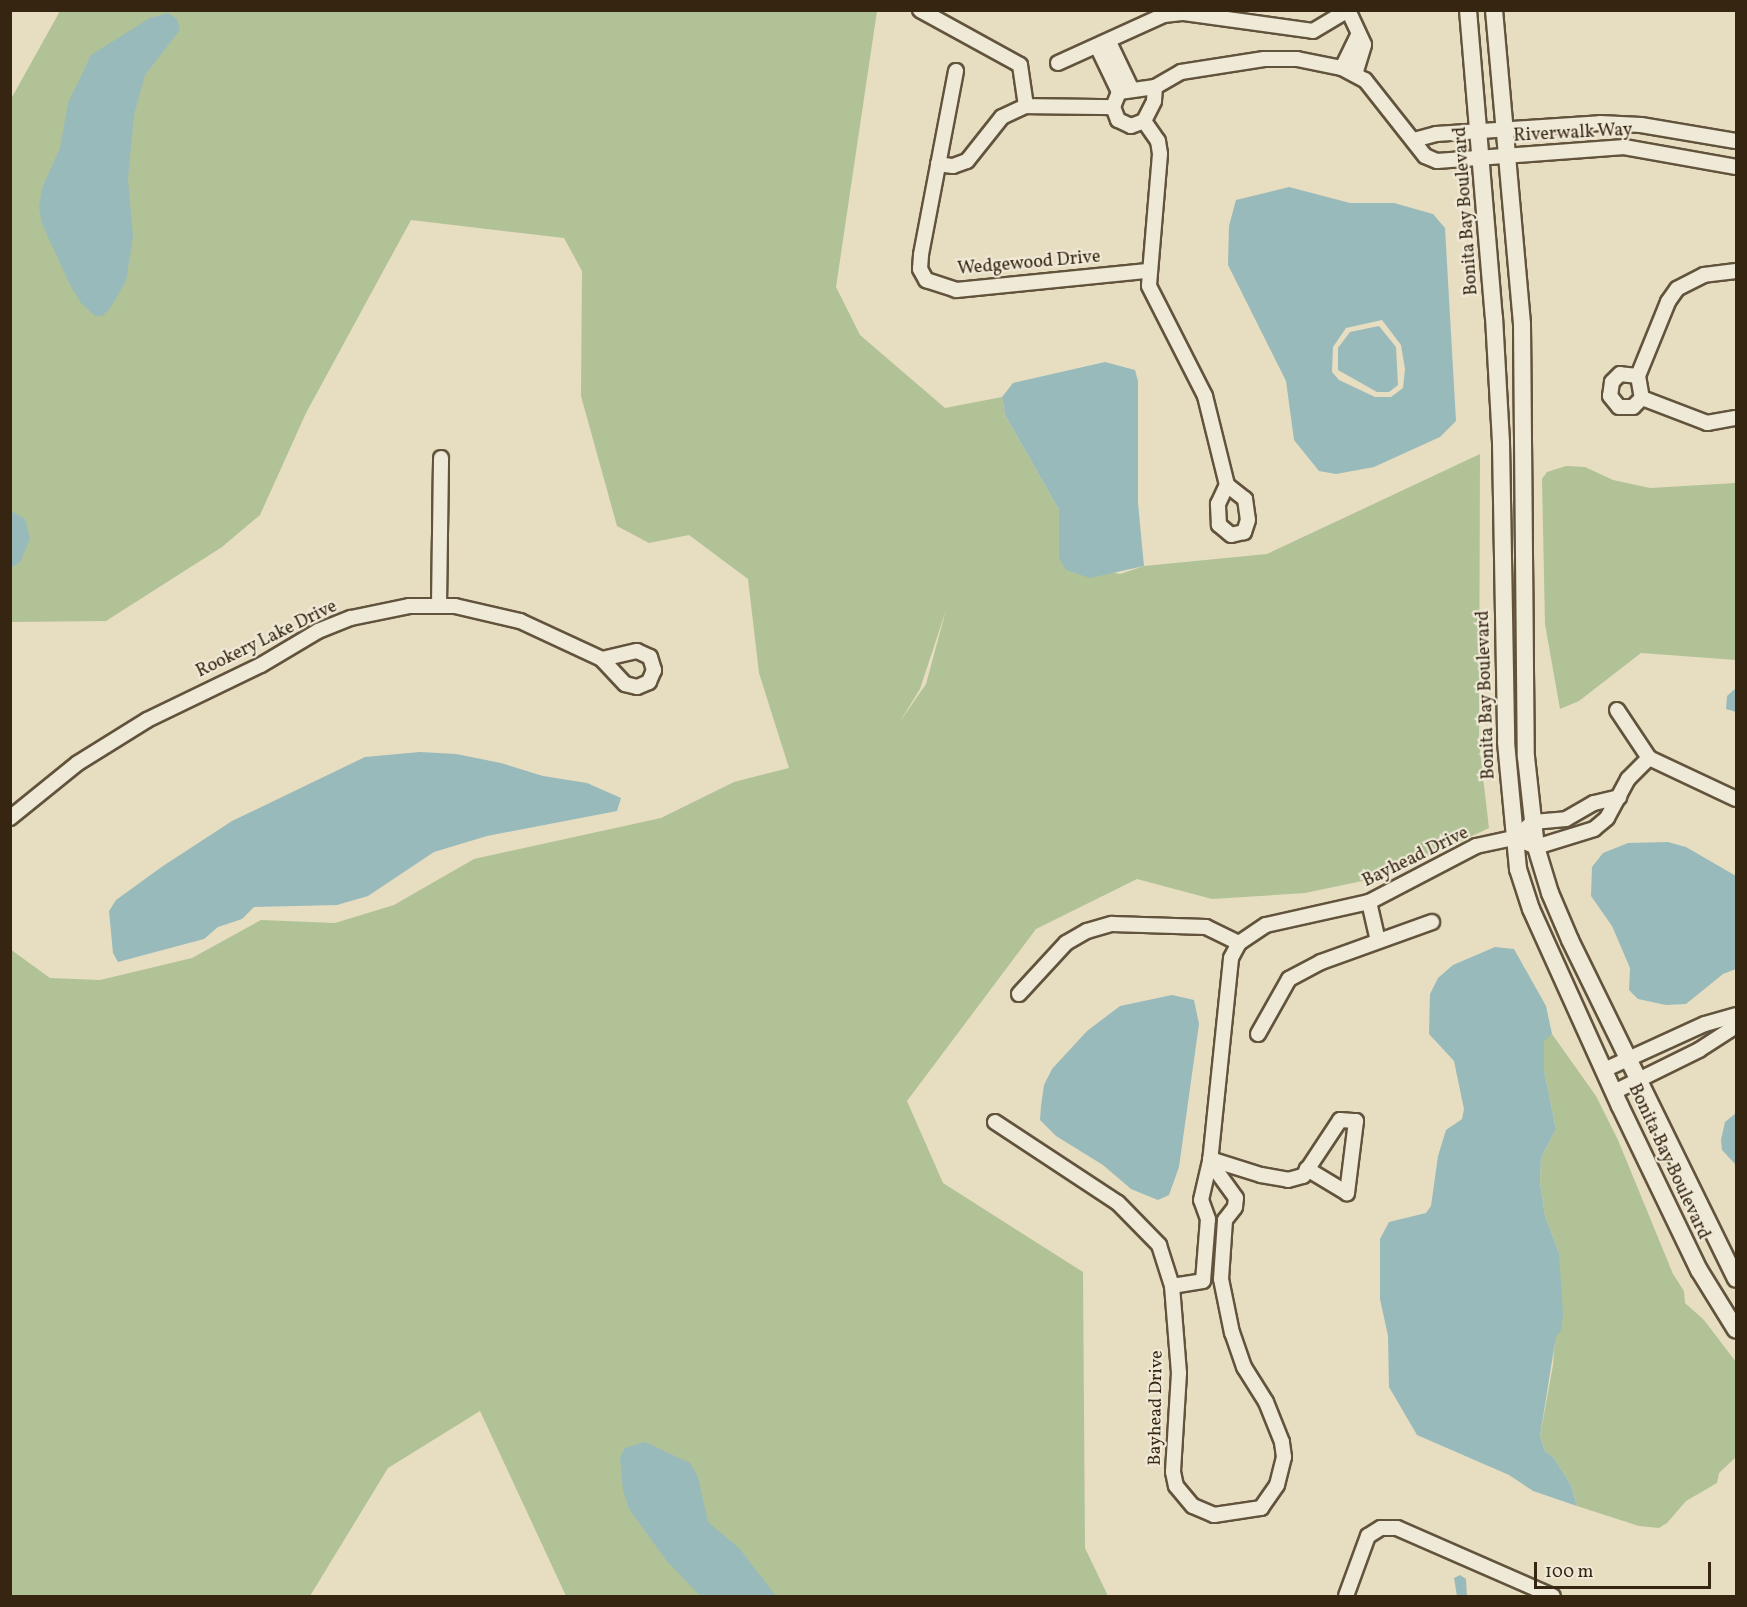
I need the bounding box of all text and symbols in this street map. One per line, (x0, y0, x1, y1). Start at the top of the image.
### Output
street label: Riverwalk Way (1513, 120, 1633, 148)
street label: Bonita Bay Boulevard (1450, 126, 1484, 296)
street label: Wedgewood Drive (957, 247, 1101, 281)
street label: Rookery Lake Drive (193, 596, 341, 684)
street label: Bonita Bay Boulevard (1473, 610, 1501, 780)
street label: Bayhead Drive (1359, 823, 1473, 893)
street label: Bonita Bay Boulevard (1622, 1081, 1714, 1243)
street label: Bayhead Drive (1145, 1350, 1169, 1466)
scale bar (1537, 1550, 1714, 1588)
text: 100 m (1545, 1560, 1594, 1585)

